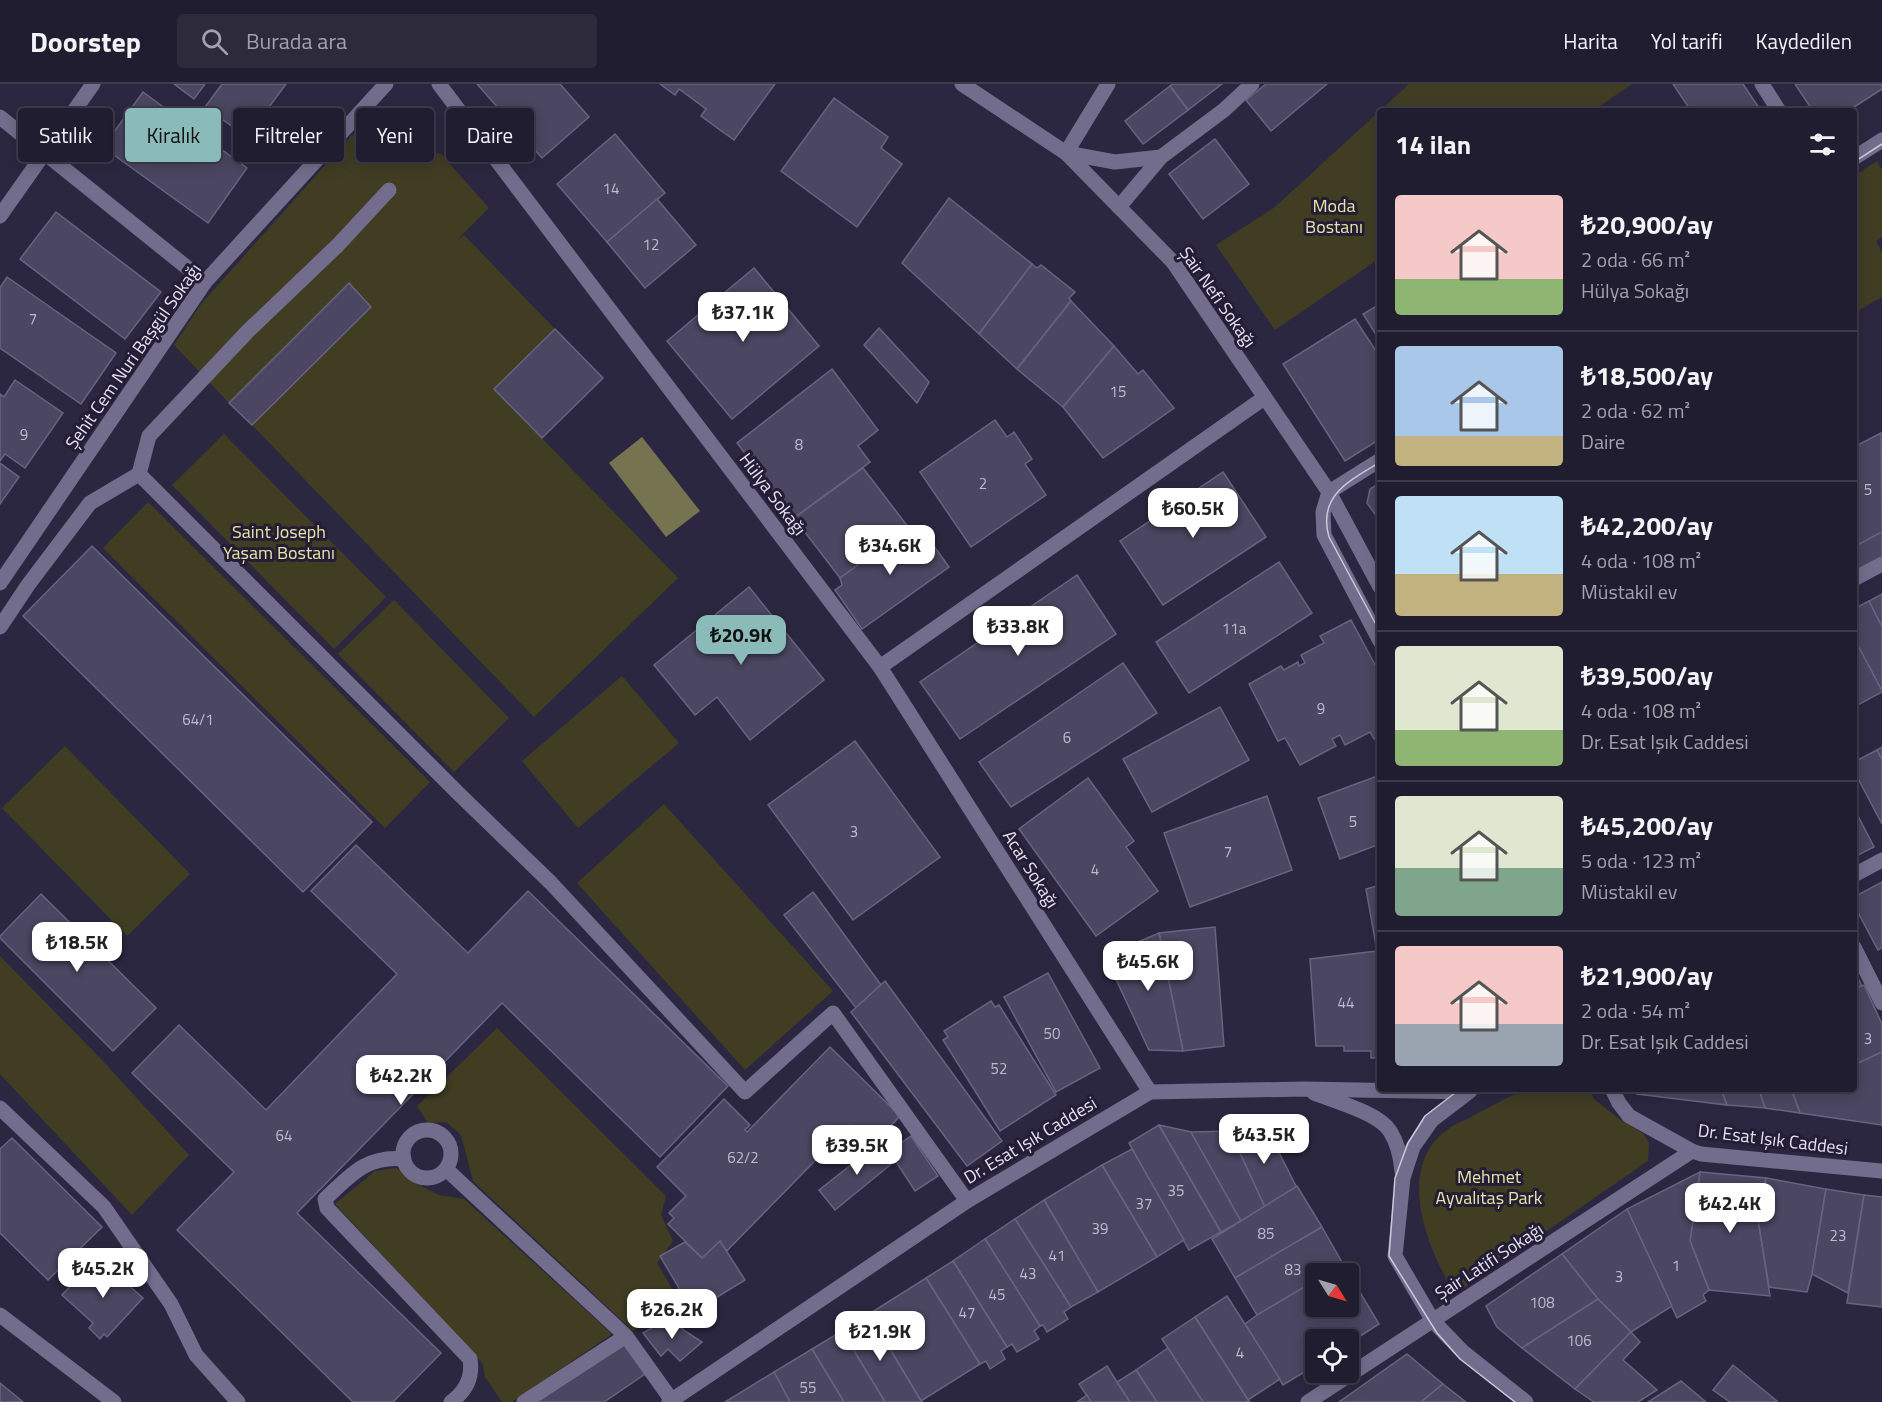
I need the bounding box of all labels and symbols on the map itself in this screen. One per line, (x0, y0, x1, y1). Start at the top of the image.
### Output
house number: 14 (603, 177, 619, 200)
park label: Moda Bostanı (1305, 192, 1363, 240)
house number: 12 (643, 233, 659, 256)
street label: Şair Nefi Sokağı (1173, 241, 1263, 353)
street label: Şehit Cem Nuri Başgül Sokağı (58, 257, 208, 455)
pin: ₺37.1K (694, 292, 792, 343)
house number: 7 (29, 307, 37, 330)
house number: 15 (1110, 380, 1126, 403)
house number: 9 (20, 423, 28, 446)
house number: 8 (795, 433, 803, 456)
street label: Hülya Sokağı (733, 447, 813, 541)
house number: 2 (979, 472, 987, 495)
house number: 5 (1864, 478, 1872, 501)
pin: ₺60.5K (1144, 488, 1242, 539)
park label: Saint Joseph Yaşam Bostanı (223, 518, 335, 566)
pin: ₺34.6K (841, 525, 939, 576)
pin: ₺33.8K (969, 606, 1067, 657)
pin: ₺20.9K (692, 615, 790, 666)
house number: 11a (1222, 617, 1247, 640)
house number: 9 (1317, 697, 1325, 720)
house number: 64/1 (182, 708, 214, 731)
house number: 6 (1063, 726, 1071, 749)
house number: 5 (1349, 810, 1357, 833)
house number: 3 (850, 820, 858, 843)
street label: Acar Sokağı (996, 825, 1066, 913)
house number: 7 (1224, 840, 1232, 863)
house number: 4 (1091, 858, 1099, 881)
pin: ₺18.5K (28, 922, 126, 973)
pin: ₺45.6K (1099, 941, 1197, 992)
house number: 44 (1338, 991, 1354, 1014)
house number: 50 (1044, 1022, 1060, 1045)
house number: 3 (1864, 1027, 1872, 1050)
pin: ₺42.2K (352, 1055, 450, 1106)
house number: 52 (991, 1057, 1007, 1080)
street label: Dr. Esat Işık Caddesi (958, 1090, 1102, 1190)
pin: ₺43.5K (1215, 1114, 1313, 1165)
street label: Dr. Esat Işık Caddesi (1696, 1116, 1850, 1162)
house number: 64 (276, 1124, 292, 1147)
pin: ₺39.5K (808, 1125, 906, 1176)
house number: 62/2 (727, 1146, 759, 1169)
park label: Mehmet Ayvalıtaş Park (1436, 1163, 1543, 1211)
house number: 35 (1168, 1179, 1184, 1202)
pin: ₺42.4K (1681, 1183, 1779, 1234)
house number: 37 (1136, 1192, 1152, 1215)
street label: Şair Latifi Sokağı (1429, 1216, 1549, 1306)
house number: 39 (1092, 1217, 1108, 1240)
house number: 85 (1258, 1222, 1274, 1245)
house number: 23 (1830, 1224, 1846, 1247)
house number: 41 (1049, 1244, 1065, 1267)
pin: ₺45.2K (54, 1248, 152, 1299)
house number: 1 (1672, 1254, 1680, 1277)
house number: 83 (1285, 1258, 1301, 1281)
house number: 43 (1020, 1262, 1036, 1285)
north arrow (1305, 1263, 1359, 1317)
house number: 3 (1615, 1265, 1623, 1288)
house number: 45 (989, 1283, 1005, 1306)
pin: ₺26.2K (623, 1289, 721, 1340)
house number: 108 (1529, 1291, 1555, 1314)
house number: 47 (959, 1301, 975, 1324)
pin: ₺21.9K (831, 1311, 929, 1362)
house number: 106 (1566, 1329, 1592, 1352)
house number: 4 (1236, 1341, 1244, 1364)
house number: 55 (800, 1376, 816, 1399)

